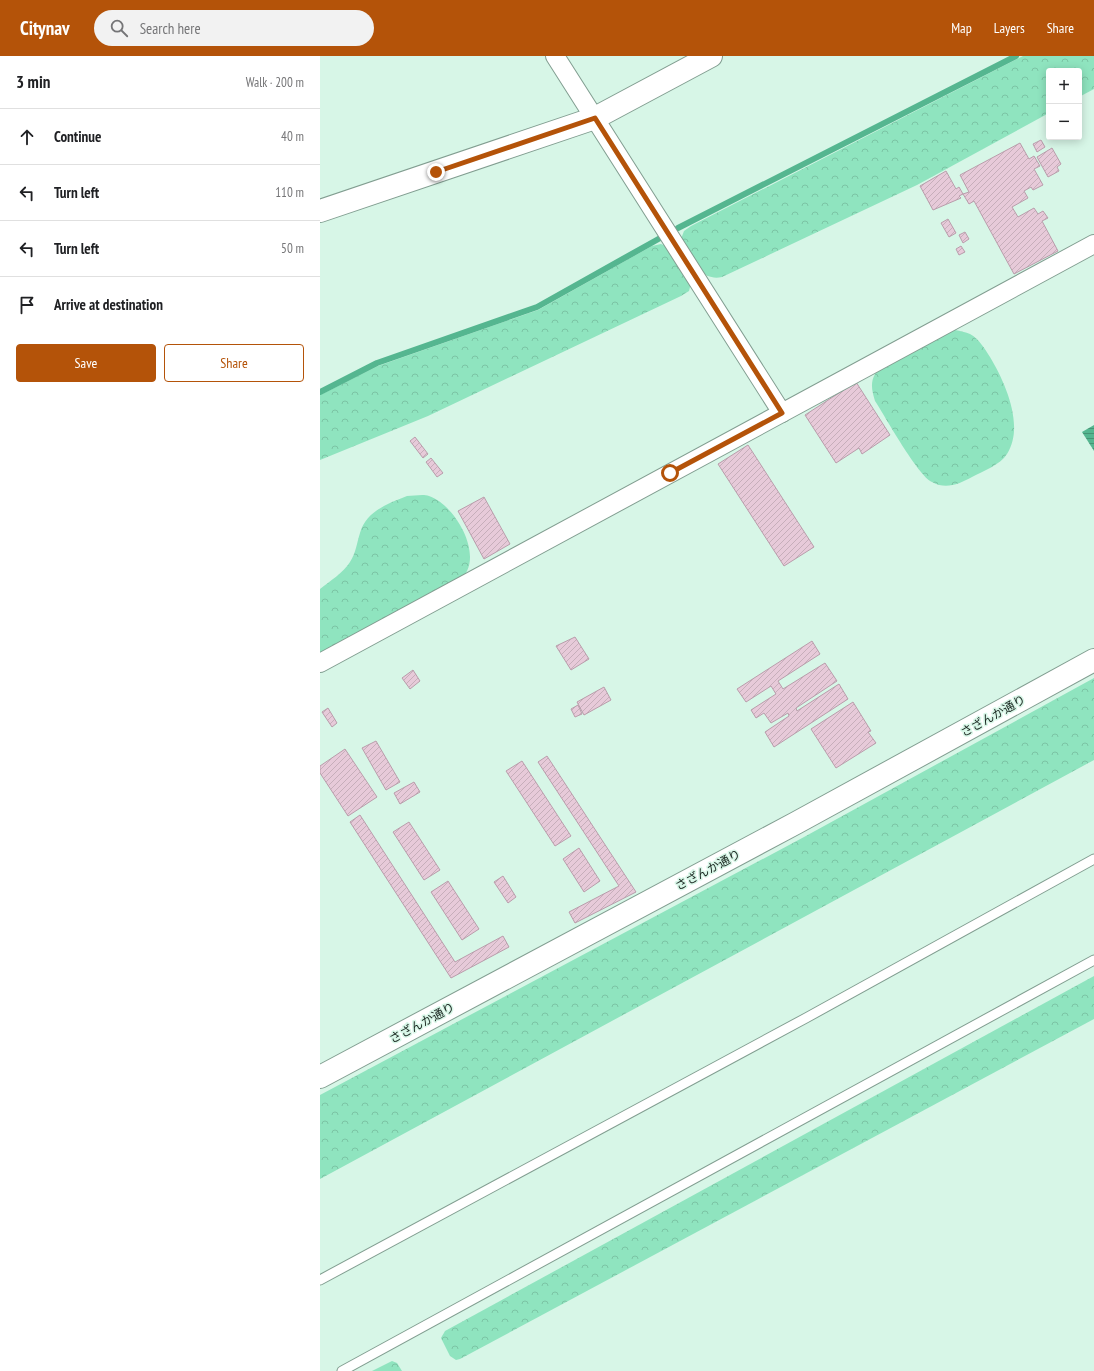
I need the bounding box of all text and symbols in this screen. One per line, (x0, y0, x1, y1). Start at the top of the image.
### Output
search box (94, 10, 374, 46)
text: Citynav (20, 16, 70, 40)
icon: search (108, 17, 130, 39)
text: Search here (140, 19, 201, 38)
text: Map (951, 19, 972, 37)
text: Layers (994, 19, 1025, 37)
text: Share (1047, 19, 1074, 37)
map controls (1046, 68, 1082, 140)
button: + (1046, 68, 1082, 104)
text: 3 min (16, 71, 50, 93)
text: Walk · 200 m (246, 74, 304, 91)
button: − (1046, 104, 1082, 140)
icon: ahead (16, 126, 38, 148)
text: Continue (54, 127, 101, 146)
text: 40 m (281, 128, 304, 145)
route end (427, 163, 445, 181)
icon: left (16, 182, 38, 204)
text: Turn left (54, 183, 99, 202)
text: 110 m (275, 184, 304, 201)
icon: left (16, 238, 38, 260)
text: Turn left (54, 239, 99, 258)
text: 50 m (281, 240, 304, 257)
icon: arrive (16, 294, 38, 316)
text: Arrive at destination (54, 295, 163, 314)
button: Save (16, 344, 156, 382)
button: Share (164, 344, 304, 382)
route start (661, 464, 679, 482)
street label: さざんか通り (958, 692, 1028, 740)
street label: さざんか通り (672, 846, 743, 893)
street label: さざんか通り (386, 999, 457, 1046)

